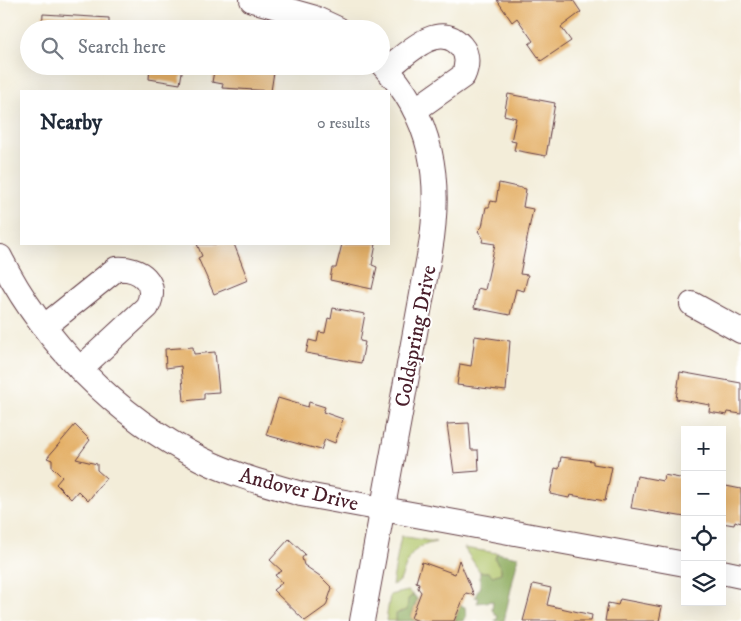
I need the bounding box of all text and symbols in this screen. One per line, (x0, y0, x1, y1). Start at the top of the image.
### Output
search box (20, 20, 390, 75)
icon: search (38, 34, 66, 62)
text: Search here (78, 36, 166, 59)
text: Nearby (40, 110, 102, 136)
text: 0 results (317, 113, 370, 133)
street label: Coldspring Drive (389, 263, 443, 409)
map controls (681, 426, 726, 606)
button: + (681, 426, 726, 471)
street label: Andover Drive (236, 463, 361, 517)
button: − (681, 471, 726, 516)
button: locate (681, 516, 726, 561)
button: layers (681, 561, 726, 606)

